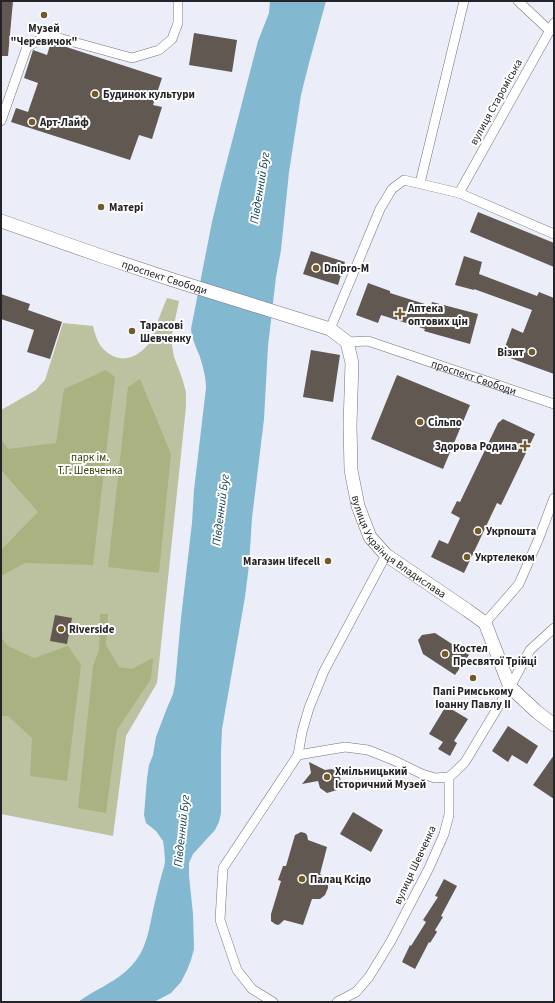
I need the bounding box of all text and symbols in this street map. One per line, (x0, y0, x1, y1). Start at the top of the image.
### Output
marker: Музей "Черевичок" (39, 10, 49, 20)
place label: Музей "Черевичок" (11, 21, 78, 49)
street label: вулиця Староміська (466, 56, 526, 148)
place label: Будинок культури (103, 87, 195, 102)
marker: Будинок культури (90, 89, 100, 99)
place label: Арт-Лайф (39, 115, 89, 130)
marker: Арт-Лайф (27, 117, 37, 127)
water label: Південний Буг (246, 151, 274, 225)
place label: Матері (109, 200, 143, 215)
marker: Матері (96, 202, 106, 212)
street label: проспект Свободи (120, 256, 209, 298)
place label: Dnipro-M (324, 261, 369, 276)
marker: Dnipro-M (311, 263, 321, 273)
place label: Аптека оптових цін (407, 301, 468, 329)
marker: Аптека оптових цін (395, 309, 405, 319)
place label: Тарасові Шевченку (140, 318, 191, 346)
marker: Тарасові Шевченку (127, 326, 137, 336)
place label: Візит (497, 345, 525, 360)
marker: Візит (527, 347, 537, 357)
street label: проспект Свободи (429, 356, 519, 398)
place label: Сільпо (428, 415, 462, 430)
marker: Сільпо (415, 417, 425, 427)
place label: Здорова Родина (435, 439, 517, 454)
marker: Здорова Родина (520, 441, 530, 451)
park label: парк ім. Т.Г. Шевченка (57, 450, 123, 478)
water label: Південний Буг (208, 473, 234, 547)
street label: вулиця Українця Владислава (349, 494, 449, 601)
place label: Укрпошта (486, 524, 537, 539)
marker: Укрпошта (473, 526, 483, 536)
place label: Укртелеком (475, 550, 535, 565)
marker: Укртелеком (462, 552, 472, 562)
place label: Магазин lifecell (243, 554, 321, 569)
marker: Магазин lifecell (323, 556, 333, 566)
place label: Riverside (69, 622, 115, 637)
marker: Riverside (56, 624, 66, 634)
place label: Костел Пресвятої Трійці (453, 641, 537, 669)
marker: Костел Пресвятої Трійці (440, 649, 450, 659)
marker: Папі Римському Іоанну Павлу ІІ (468, 673, 478, 683)
place label: Папі Римському Іоанну Павлу ІІ (433, 684, 514, 712)
place label: Хмільницький Історичний Музей (335, 764, 426, 792)
marker: Хмільницький Історичний Музей (322, 772, 332, 782)
water label: Південний Буг (170, 794, 194, 868)
street label: вулиця Шевченка (390, 823, 440, 907)
place label: Палац Ксідо (310, 872, 371, 887)
marker: Палац Ксідо (297, 874, 307, 884)

